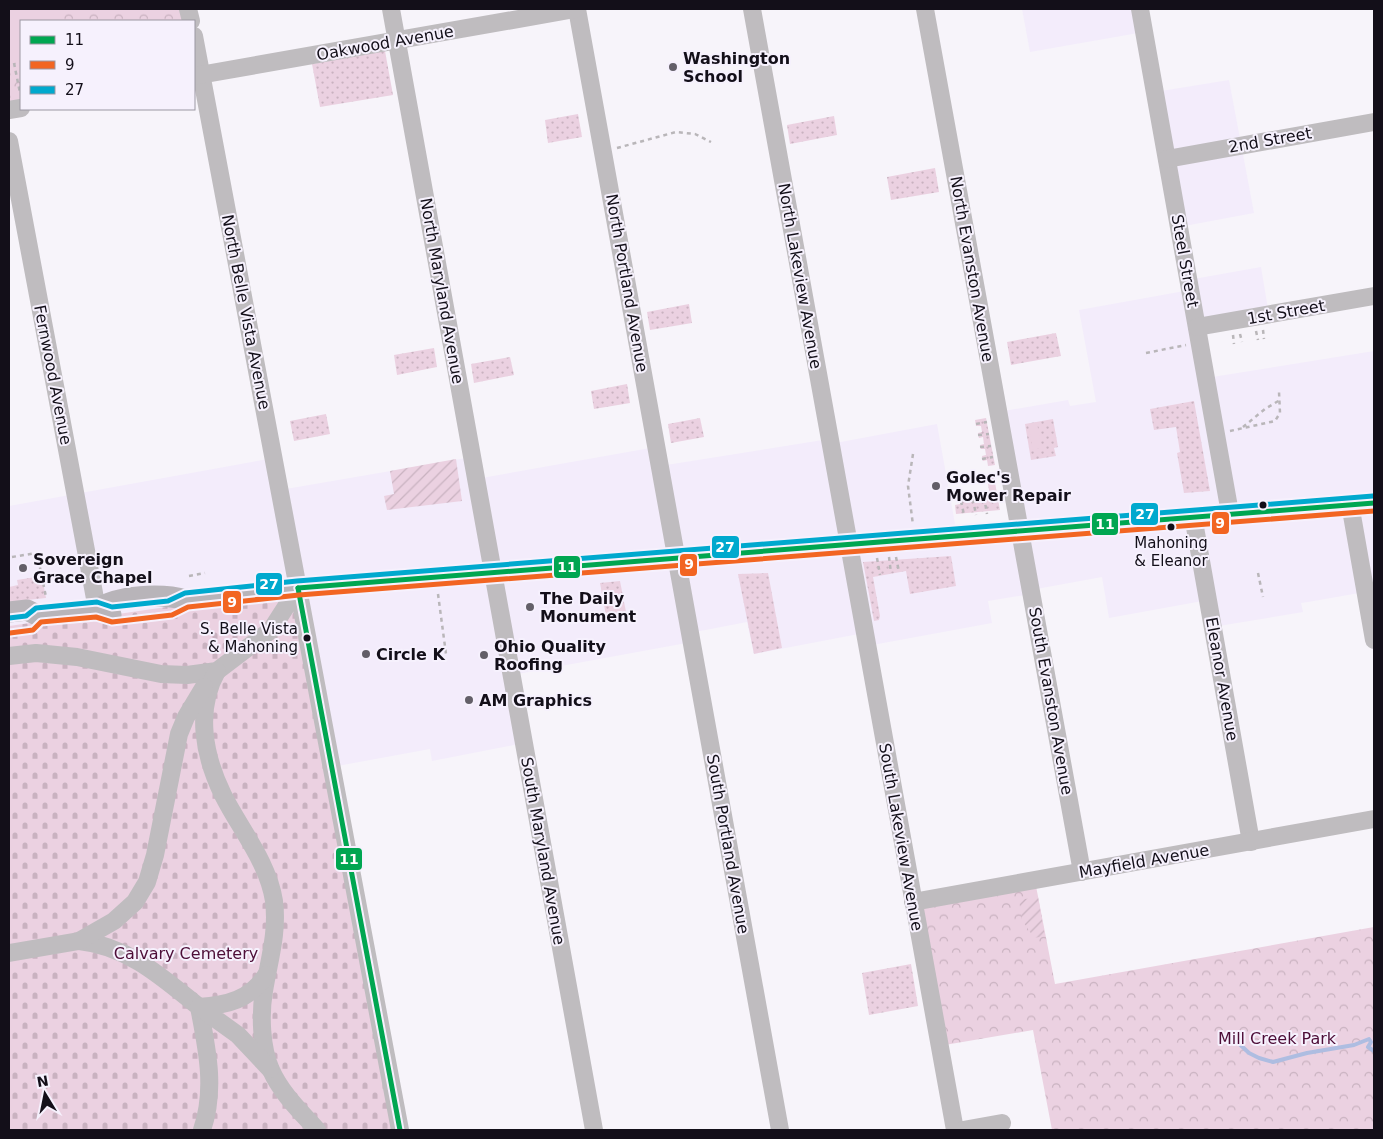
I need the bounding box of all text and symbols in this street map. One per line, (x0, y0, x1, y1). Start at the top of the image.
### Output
legend (20, 20, 195, 110)
street label: Oakwood Avenue (315, 22, 455, 64)
text: 11 (65, 31, 84, 49)
place label: Washington School (683, 49, 790, 86)
text: 9 (65, 56, 75, 74)
marker: Washington School (667, 61, 679, 73)
text: 27 (65, 81, 84, 99)
street label: 2nd Street (1227, 123, 1313, 157)
street label: North Evanston Avenue (946, 175, 998, 363)
street label: North Lakeview Avenue (774, 182, 826, 370)
street label: North Portland Avenue (602, 192, 652, 374)
street label: North Maryland Avenue (416, 196, 468, 386)
street label: North Belle Vista Avenue (218, 213, 274, 411)
street label: Steel Street (1167, 213, 1203, 309)
street label: 1st Street (1246, 296, 1326, 328)
street label: Fernwood Avenue (30, 304, 76, 446)
place label: Golec's Mower Repair (946, 468, 1071, 505)
marker: Golec's Mower Repair (930, 480, 942, 492)
unlabelled marker (1258, 500, 1268, 510)
line badge: 27 (1130, 502, 1159, 526)
text: 27 (1135, 506, 1155, 522)
line badge: 9 (1211, 511, 1230, 535)
line badge: 11 (1091, 512, 1119, 536)
text: 9 (1215, 515, 1225, 531)
text: 11 (1095, 516, 1115, 532)
marker: Mahoning & Eleanor (1166, 522, 1176, 532)
place label: Mahoning & Eleanor (1134, 534, 1209, 570)
line badge: 27 (711, 535, 740, 559)
text: 27 (715, 539, 735, 555)
place label: Sovereign Grace Chapel (33, 550, 152, 587)
line badge: 9 (679, 553, 698, 577)
line badge: 11 (553, 555, 581, 579)
text: 9 (684, 556, 694, 572)
text: 11 (557, 559, 577, 575)
marker: Sovereign Grace Chapel (17, 562, 29, 574)
line badge: 27 (255, 572, 283, 596)
text: 27 (259, 576, 279, 592)
place label: The Daily Monument (540, 589, 637, 626)
line badge: 9 (222, 590, 242, 614)
text: 9 (227, 594, 237, 610)
marker: The Daily Monument (524, 601, 536, 613)
street label: South Evanston Avenue (1025, 606, 1077, 796)
street label: Eleanor Avenue (1202, 616, 1242, 742)
place label: S. Belle Vista & Mahoning (200, 620, 298, 656)
marker: S. Belle Vista & Mahoning (302, 633, 312, 643)
place label: Ohio Quality Roofing (494, 637, 606, 674)
place label: Circle K (376, 645, 446, 664)
marker: Circle K (360, 648, 372, 660)
marker: Ohio Quality Roofing (478, 649, 490, 661)
place label: AM Graphics (479, 691, 592, 710)
marker: AM Graphics (463, 694, 475, 706)
street label: South Lakeview Avenue (875, 742, 927, 932)
street label: South Portland Avenue (703, 753, 753, 935)
street label: South Maryland Avenue (517, 756, 569, 946)
street label: Mayfield Avenue (1077, 840, 1211, 882)
line badge: 11 (335, 847, 363, 871)
text: 11 (339, 851, 359, 867)
park label: Calvary Cemetery (114, 944, 258, 963)
park label: Mill Creek Park (1218, 1029, 1337, 1048)
north arrow (20, 1069, 70, 1119)
text: N (36, 1072, 50, 1090)

